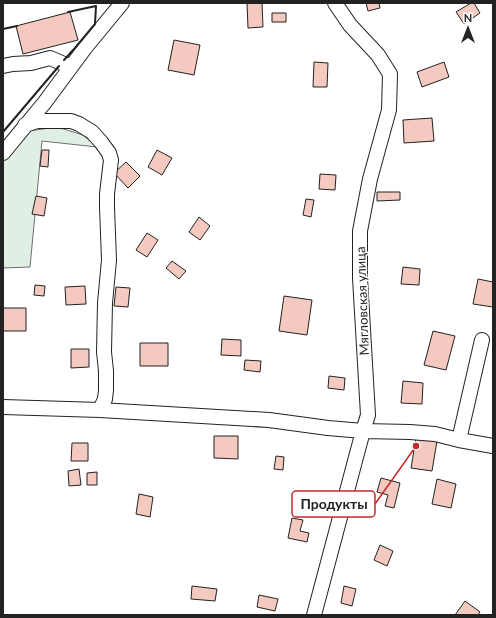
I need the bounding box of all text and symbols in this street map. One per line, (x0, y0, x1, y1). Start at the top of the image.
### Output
north arrow (448, 8, 488, 48)
text: N (464, 11, 472, 24)
street label: Мягловская улица (352, 246, 372, 356)
callout: Продукты (292, 491, 375, 517)
text: Продукты (300, 495, 368, 512)

